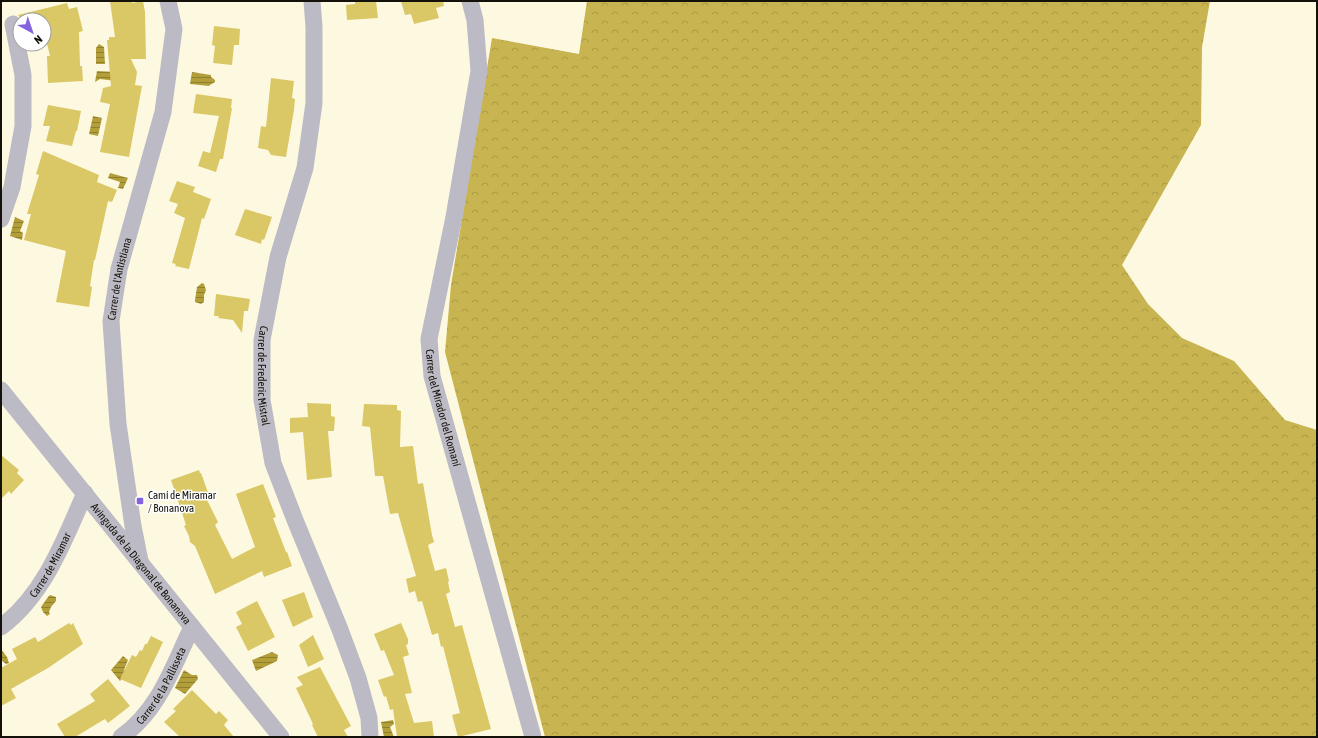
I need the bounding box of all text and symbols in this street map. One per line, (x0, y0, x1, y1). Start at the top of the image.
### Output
north arrow (12, 12, 52, 52)
text: N (32, 33, 45, 46)
street label: Carrer de l'Antistiana (105, 236, 134, 321)
street label: Carrer de Frederic Mistral (256, 325, 272, 427)
street label: Carrer del Mirador del Romaní (424, 349, 463, 468)
place label: Camí de Miramar / Bonanova (148, 489, 217, 514)
marker: Camí de Miramar / Bonanova (135, 496, 145, 506)
street label: Avinguda de la Diagonal de Bonanova (89, 501, 193, 626)
street label: Carrer de Miramar (27, 530, 73, 600)
street label: Carrer de la Pallisseta (134, 645, 188, 727)

